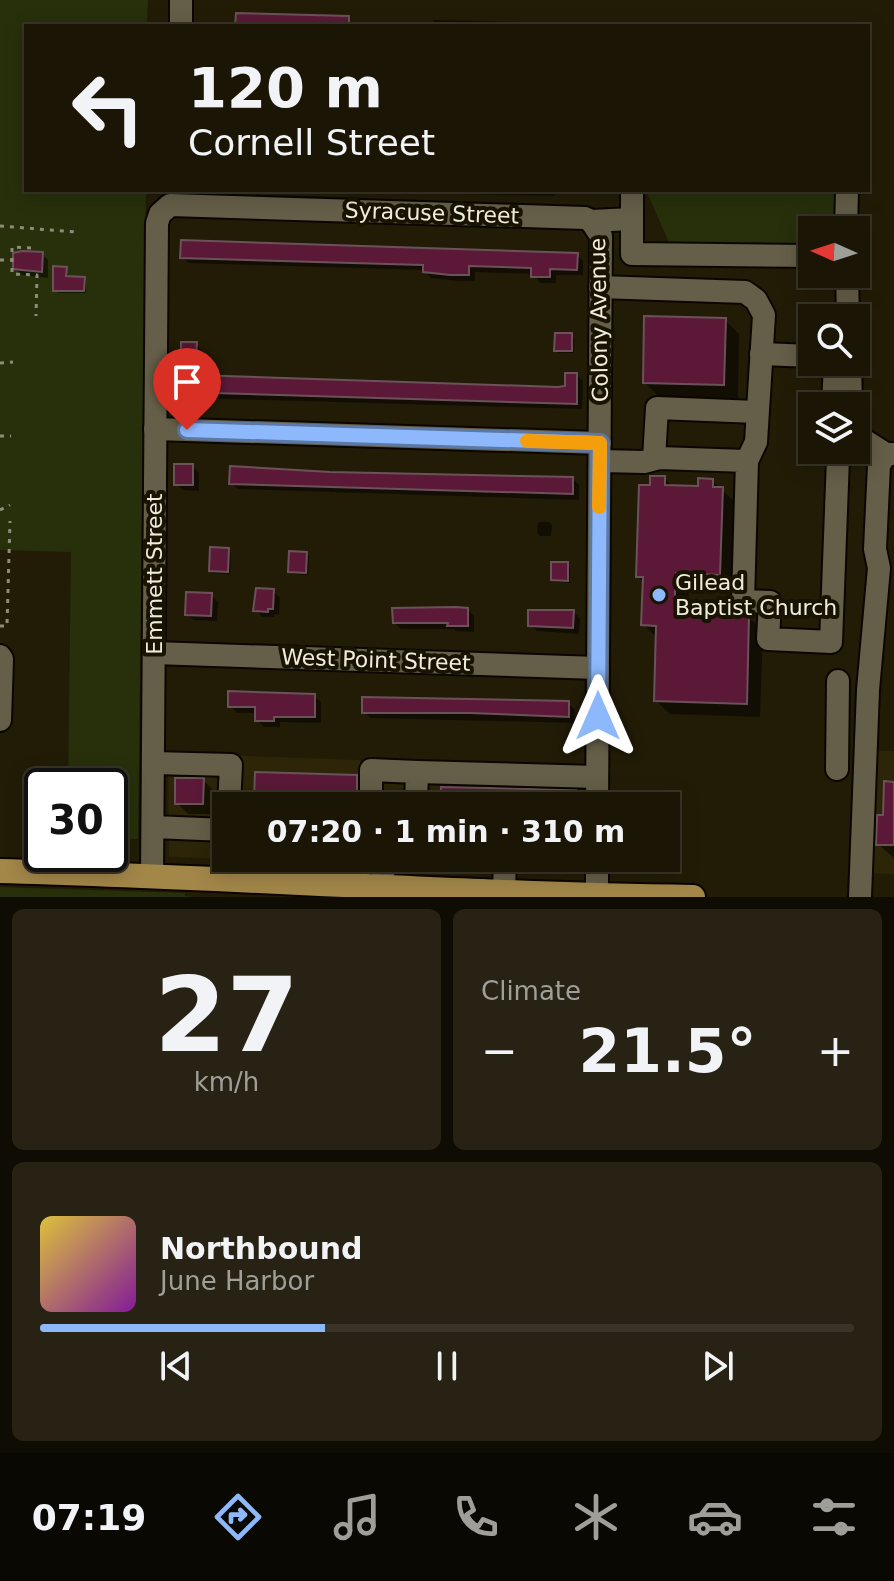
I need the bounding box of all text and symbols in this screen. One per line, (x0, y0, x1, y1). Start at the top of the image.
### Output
text: 120 m (188, 55, 383, 120)
icon: left (56, 56, 160, 160)
text: Cornell Street (188, 122, 435, 163)
street label: Syracuse Street (344, 197, 520, 229)
north arrow (798, 216, 870, 288)
map controls (798, 216, 870, 464)
street label: Colony Avenue (585, 238, 613, 402)
button: search (798, 304, 870, 376)
pin (153, 348, 221, 430)
icon: arrive (165, 360, 209, 404)
button: layers (798, 392, 870, 464)
street label: Emmett Street (142, 493, 167, 655)
place label: Gilead Baptist Church (675, 570, 837, 620)
marker: Gilead Baptist Church (650, 586, 668, 604)
street label: West Point Street (281, 644, 472, 676)
position arrow (556, 674, 640, 758)
speed limit sign: 30 (24, 768, 128, 872)
text: 07:20 · 1 min · 310 m (267, 814, 625, 849)
text: 27 (154, 954, 299, 1076)
text: Climate (481, 976, 581, 1006)
text: 21.5° (578, 1016, 757, 1086)
text: − (481, 1025, 518, 1076)
text: + (817, 1025, 854, 1076)
text: km/h (194, 1067, 259, 1097)
text: Northbound (160, 1231, 363, 1266)
text: June Harbor (160, 1266, 314, 1296)
icon: previous (154, 1344, 198, 1388)
icon: pause (425, 1344, 469, 1388)
icon: next (696, 1344, 740, 1388)
icon: directions (210, 1489, 266, 1545)
icon: music (329, 1489, 385, 1545)
icon: phone (448, 1489, 504, 1545)
icon: climate (568, 1489, 624, 1545)
icon: car (687, 1489, 743, 1545)
icon: filters (806, 1489, 862, 1545)
text: 07:19 (32, 1497, 146, 1538)

